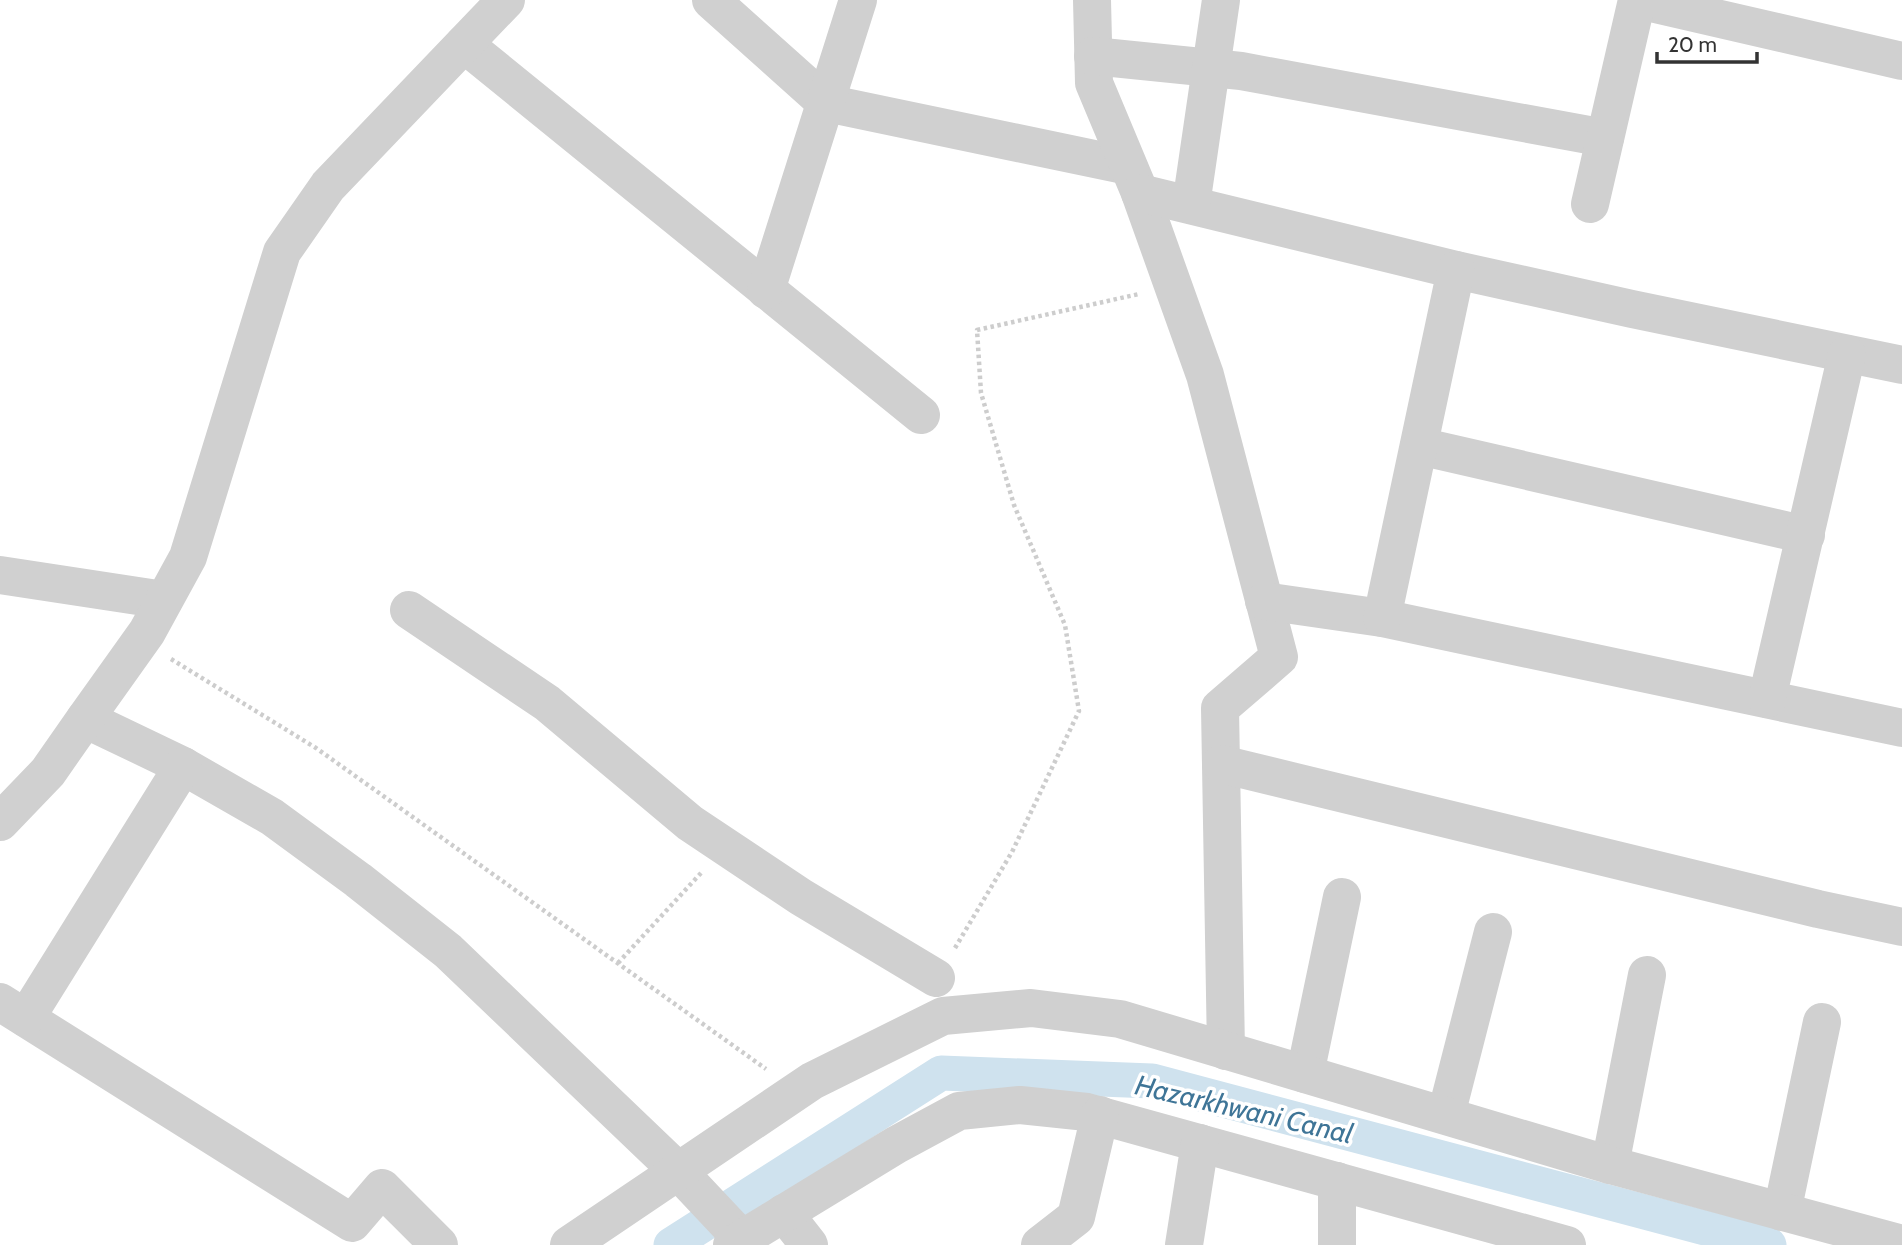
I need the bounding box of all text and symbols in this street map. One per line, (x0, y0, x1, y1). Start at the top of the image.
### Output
scale bar (1657, 21, 1757, 65)
text: 20 m (1668, 32, 1717, 57)
water label: Hazarkhwani Canal (1132, 1067, 1357, 1151)

